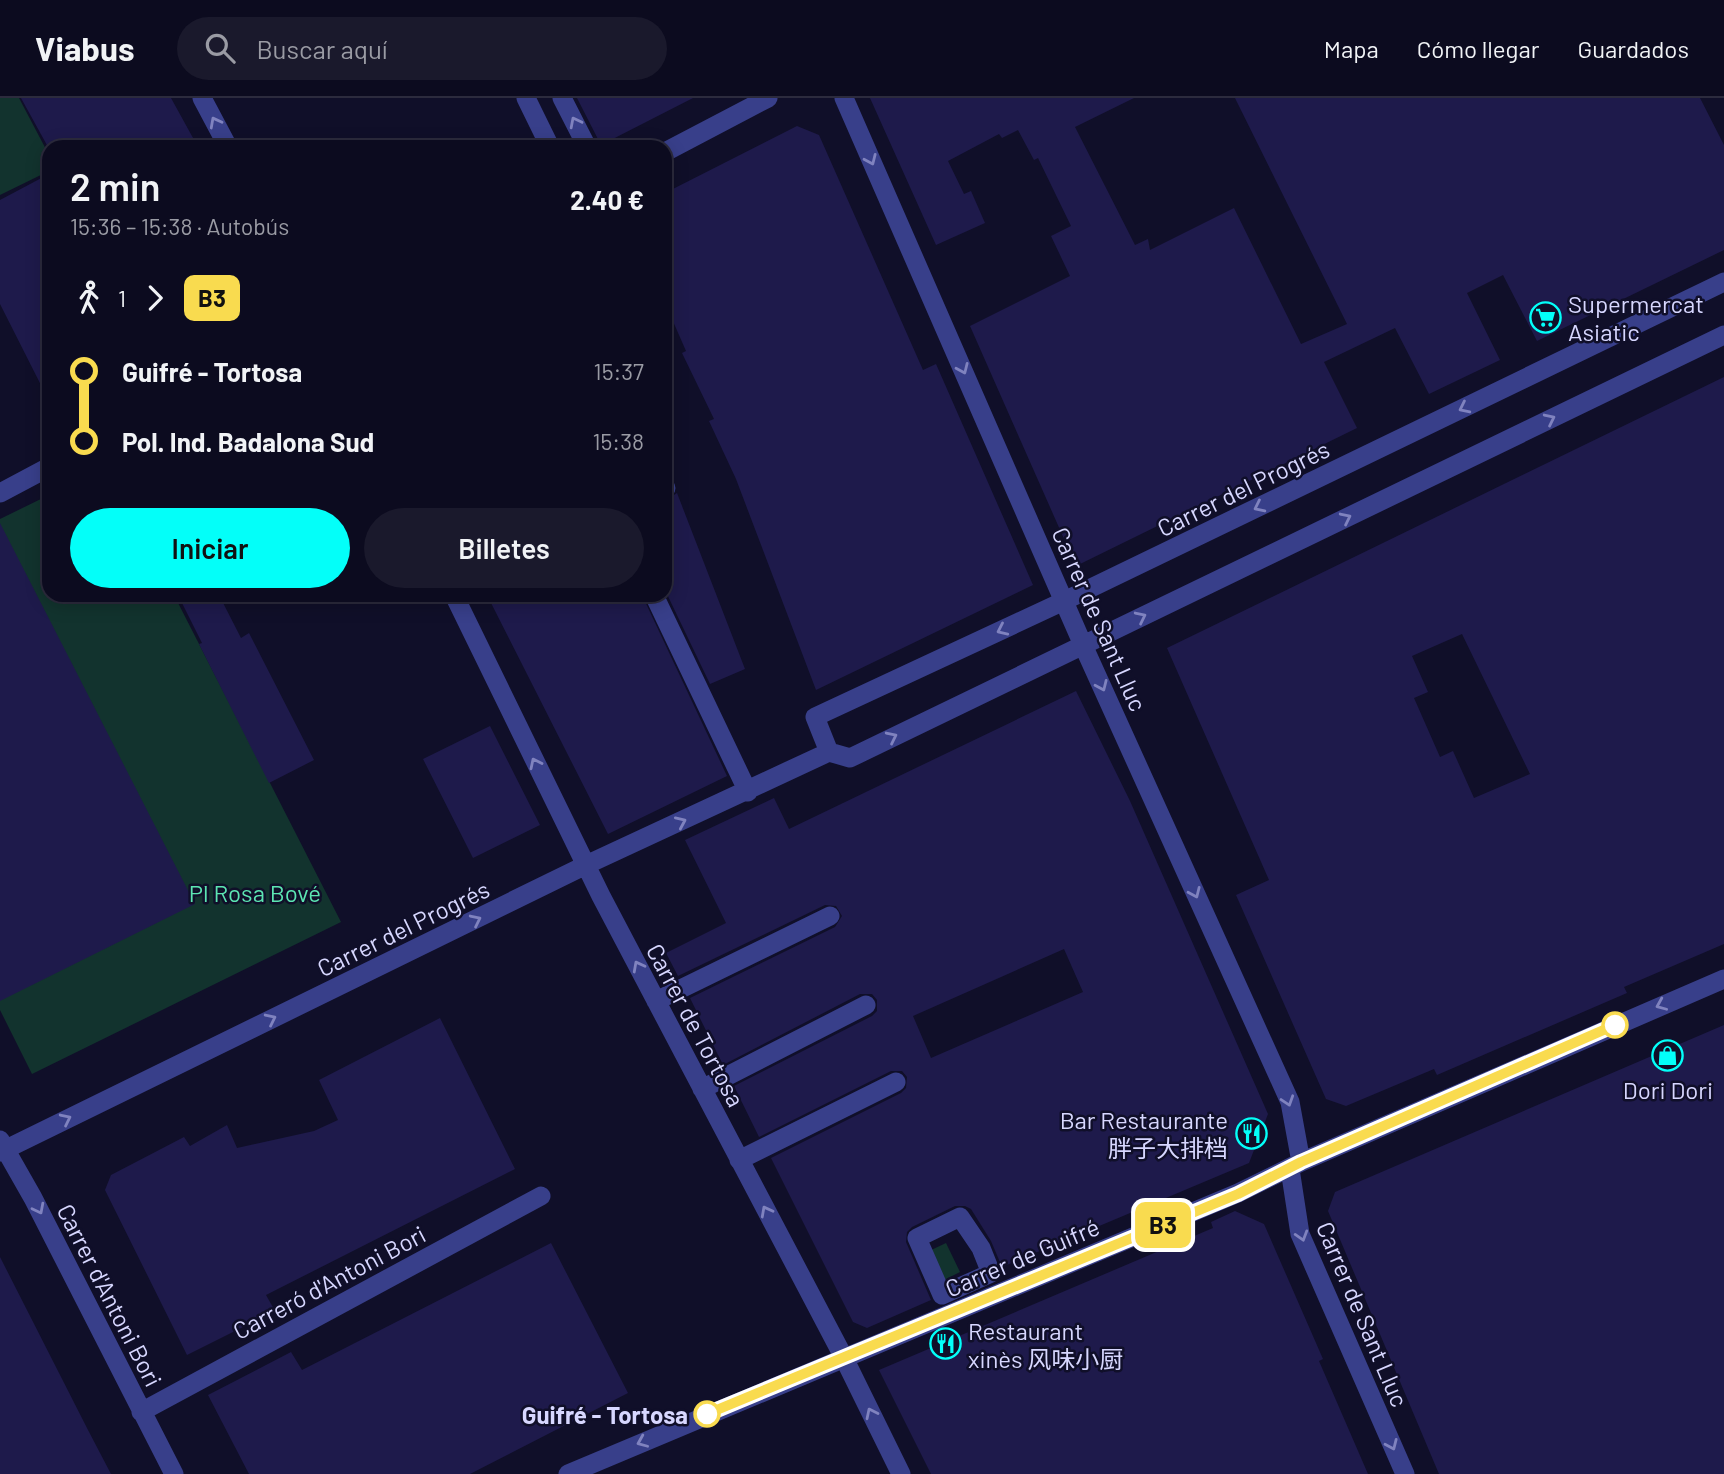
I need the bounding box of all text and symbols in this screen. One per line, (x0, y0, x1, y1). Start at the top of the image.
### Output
search box (177, 17, 667, 80)
text: Viabus (35, 28, 135, 68)
icon: search (201, 29, 239, 67)
text: Buscar aquí (257, 33, 388, 64)
text: Mapa (1324, 34, 1379, 63)
text: Cómo llegar (1417, 34, 1539, 63)
text: Guardados (1577, 34, 1689, 63)
one-way arrow (210, 117, 223, 130)
one-way arrow (569, 117, 583, 130)
one-way arrow (863, 153, 877, 166)
text: 2 min (70, 163, 160, 209)
text: 2.40 € (570, 184, 644, 215)
text: 15:36 – 15:38 · Autobús (70, 212, 289, 240)
icon: walk (70, 279, 108, 317)
icon: forward (136, 279, 174, 317)
text: B3 (198, 283, 226, 312)
text: 1 (118, 284, 126, 312)
place label: Supermercat Asiatic (1568, 289, 1704, 346)
supermarket icon: Supermercat Asiatic (1528, 300, 1562, 334)
text: Guifré - Tortosa (122, 356, 302, 387)
text: 15:37 (594, 357, 644, 385)
one-way arrow (955, 362, 969, 374)
one-way arrow (1459, 400, 1471, 414)
one-way arrow (1543, 413, 1555, 427)
text: Pol. Ind. Badalona Sud (122, 426, 374, 457)
text: 15:38 (593, 427, 644, 455)
street label: Carrer del Progrés (1152, 434, 1334, 542)
one-way arrow (1254, 499, 1266, 513)
button: Iniciar (70, 508, 350, 588)
button: Billetes (364, 508, 644, 588)
one-way arrow (1339, 512, 1351, 526)
street label: Carrer de Sant Lluc (1046, 523, 1154, 715)
one-way arrow (1134, 611, 1146, 625)
one-way arrow (997, 622, 1009, 636)
one-way arrow (1094, 679, 1108, 691)
one-way arrow (885, 732, 897, 746)
one-way arrow (530, 758, 544, 770)
one-way arrow (674, 816, 686, 830)
street label: Carrer del Progrés (312, 874, 494, 982)
park label: Pl Rosa Bové (189, 878, 321, 907)
one-way arrow (1187, 886, 1201, 899)
one-way arrow (469, 914, 481, 928)
street label: Carrer de Tortosa (641, 939, 751, 1111)
one-way arrow (632, 961, 646, 973)
one-way arrow (1656, 997, 1668, 1011)
unlabelled marker (1602, 1012, 1628, 1038)
one-way arrow (264, 1014, 276, 1028)
shop icon: Dori Dori (1651, 1038, 1685, 1072)
place label: Dori Dori (1623, 1075, 1713, 1104)
one-way arrow (1280, 1095, 1294, 1107)
place label: Bar Restaurante 胖子大排档 (1060, 1105, 1228, 1162)
one-way arrow (59, 1113, 71, 1127)
restaurant icon: Bar Restaurante 胖子大排档 (1234, 1116, 1268, 1150)
street label: Carrer d'Antoni Bori (51, 1199, 169, 1391)
one-way arrow (30, 1202, 44, 1214)
line badge: B3 (1132, 1202, 1194, 1248)
one-way arrow (761, 1206, 774, 1218)
text: B3 (1149, 1210, 1177, 1239)
street label: Carrer de Guifré (941, 1211, 1103, 1303)
street label: Carrer de Sant Lluc (1311, 1217, 1415, 1411)
street label: Carreró d'Antoni Bori (228, 1219, 430, 1345)
one-way arrow (1294, 1229, 1309, 1241)
place label: Restaurant xinès 风味小厨 (968, 1316, 1123, 1373)
restaurant icon: Restaurant xinès 风味小厨 (928, 1327, 962, 1361)
place label: Guifré - Tortosa (522, 1400, 688, 1429)
marker: Guifré - Tortosa (694, 1401, 720, 1427)
one-way arrow (865, 1408, 879, 1420)
one-way arrow (636, 1434, 649, 1448)
one-way arrow (1384, 1437, 1398, 1450)

